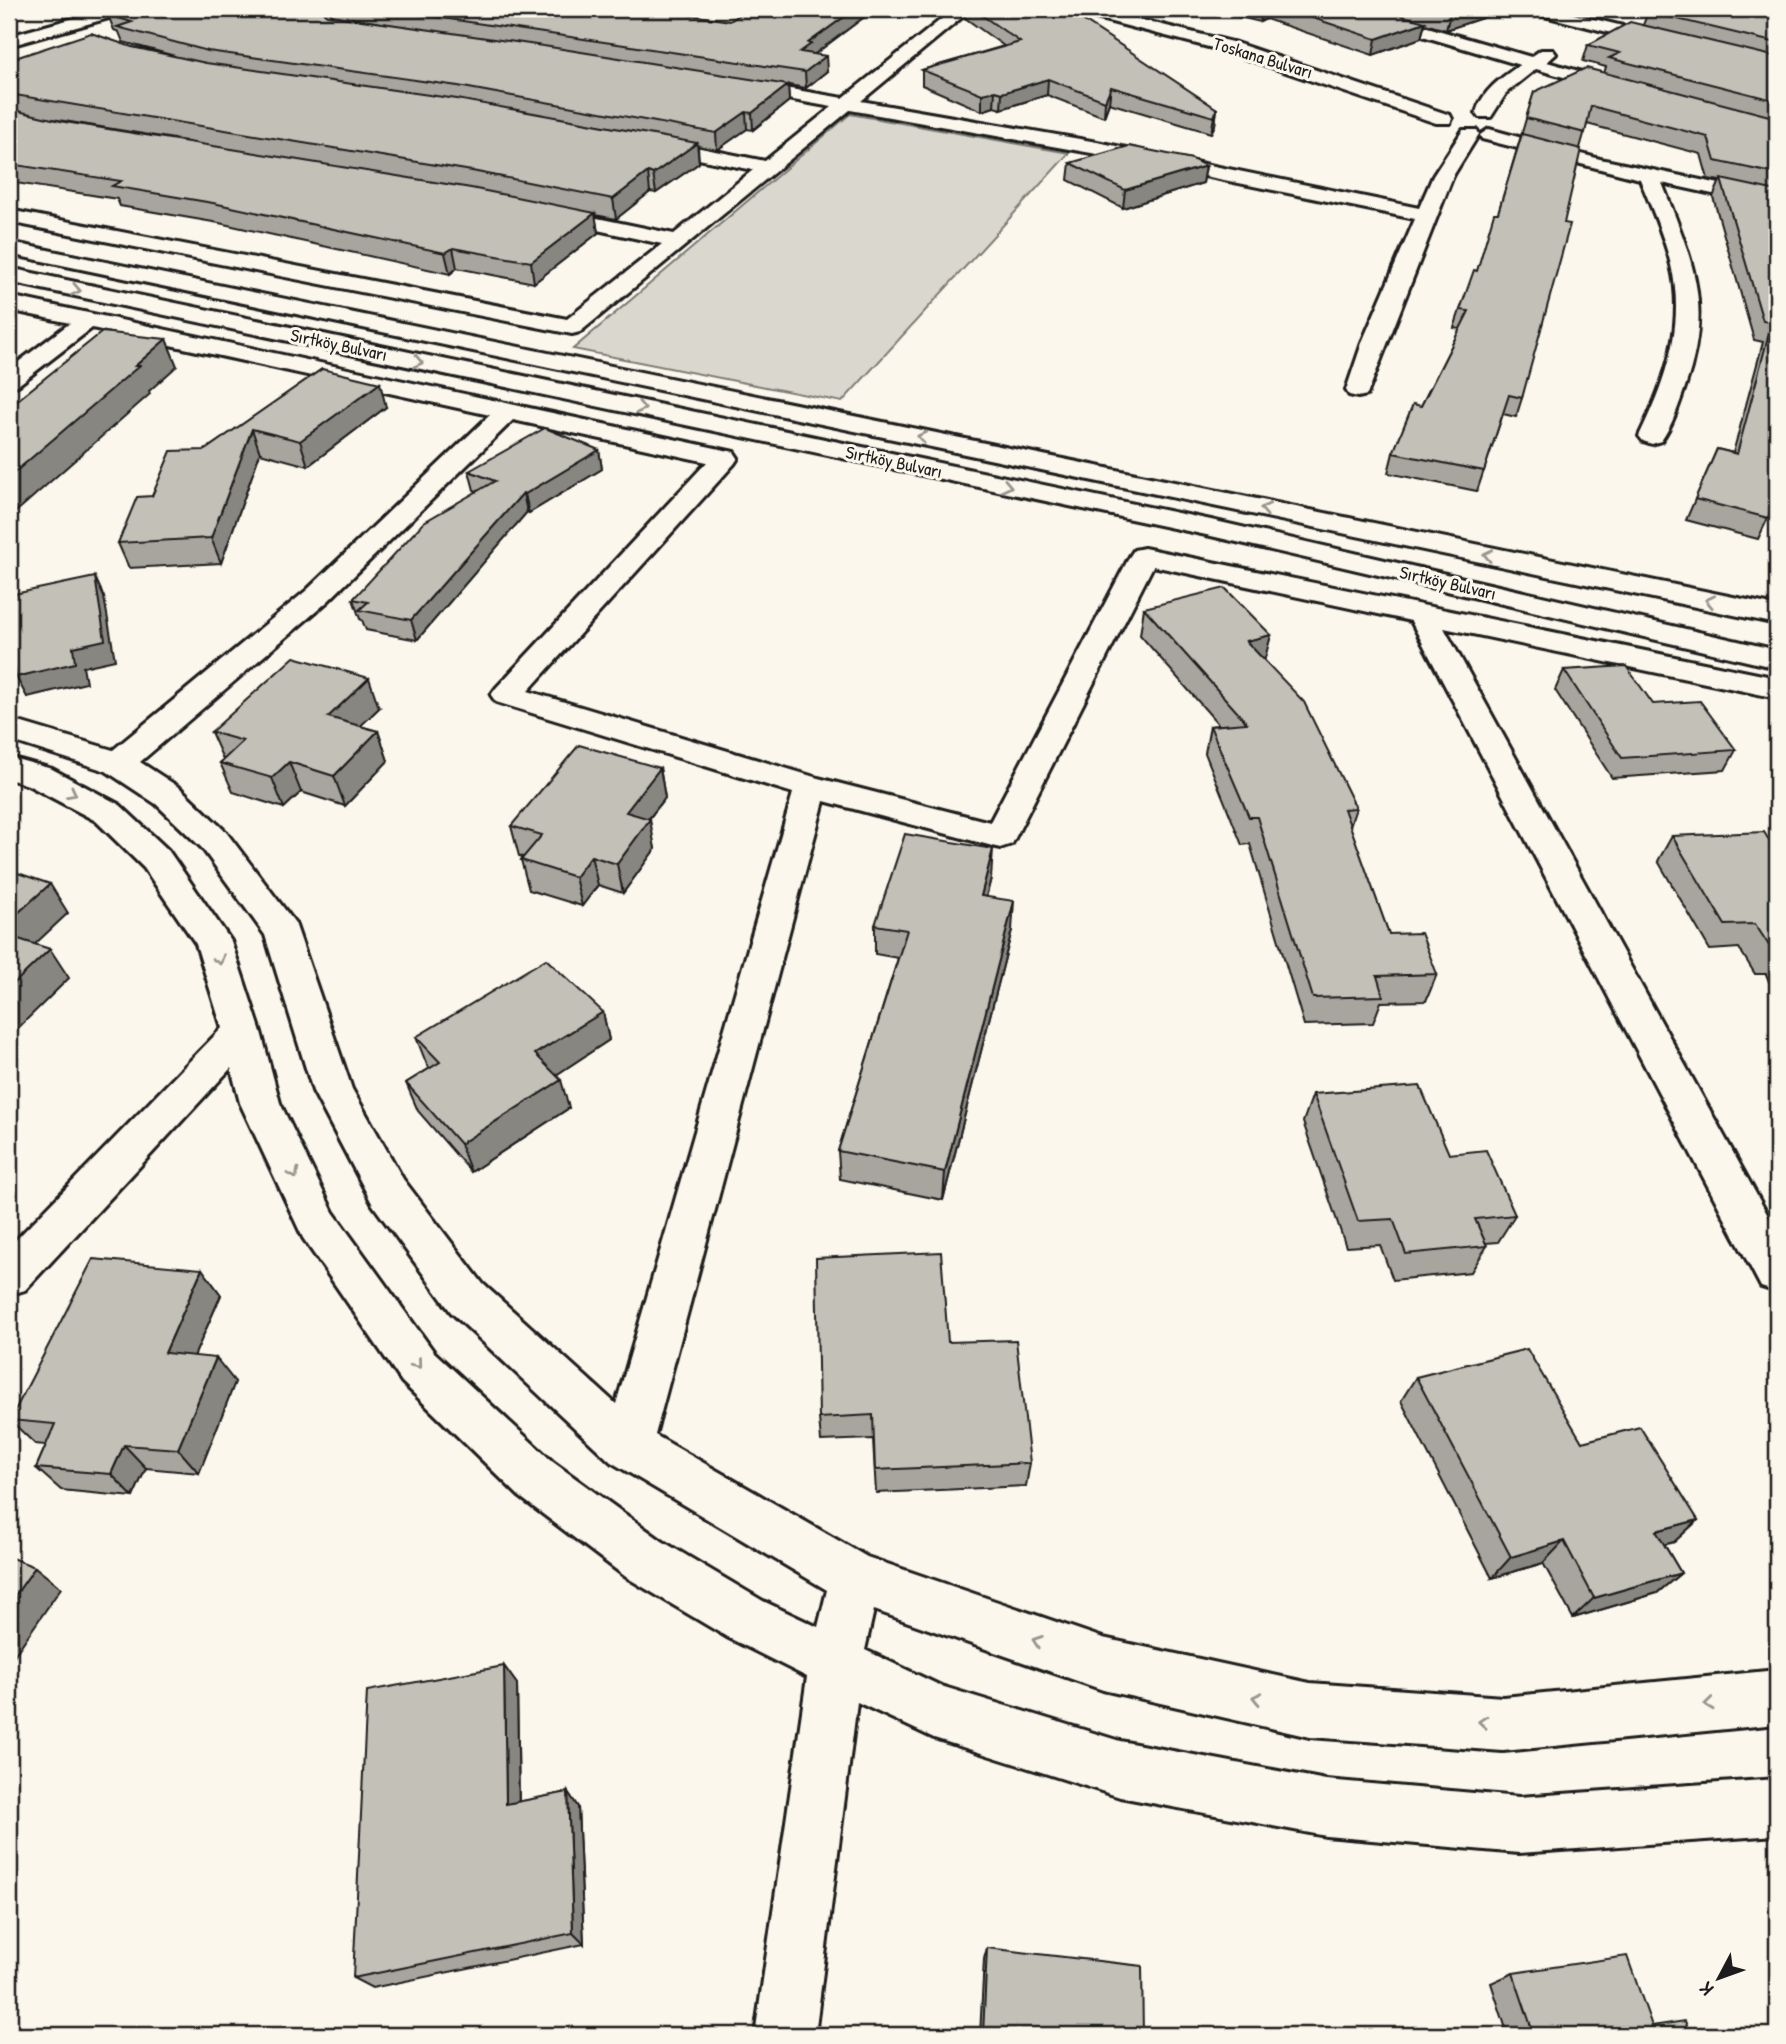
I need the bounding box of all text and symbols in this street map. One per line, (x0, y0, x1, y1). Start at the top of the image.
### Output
street label: Toskana Bulvarı (1210, 31, 1316, 85)
one-way arrow (70, 281, 82, 296)
street label: Sırtköy Bulvarı (288, 322, 390, 367)
one-way arrow (412, 353, 424, 368)
one-way arrow (635, 400, 647, 415)
one-way arrow (916, 431, 928, 446)
street label: Sırtköy Bulvarı (843, 439, 945, 484)
one-way arrow (1001, 477, 1013, 492)
one-way arrow (1259, 502, 1271, 517)
one-way arrow (1482, 548, 1494, 563)
street label: Sırtköy Bulvarı (1397, 559, 1499, 606)
one-way arrow (1704, 594, 1716, 609)
one-way arrow (64, 785, 77, 799)
one-way arrow (211, 953, 225, 965)
one-way arrow (285, 1167, 299, 1179)
one-way arrow (409, 1356, 421, 1369)
one-way arrow (1032, 1635, 1044, 1649)
one-way arrow (1251, 1692, 1263, 1707)
one-way arrow (1704, 1696, 1715, 1711)
one-way arrow (1477, 1715, 1488, 1730)
north arrow (1684, 1942, 1754, 2012)
text: K (1693, 1977, 1719, 2001)

